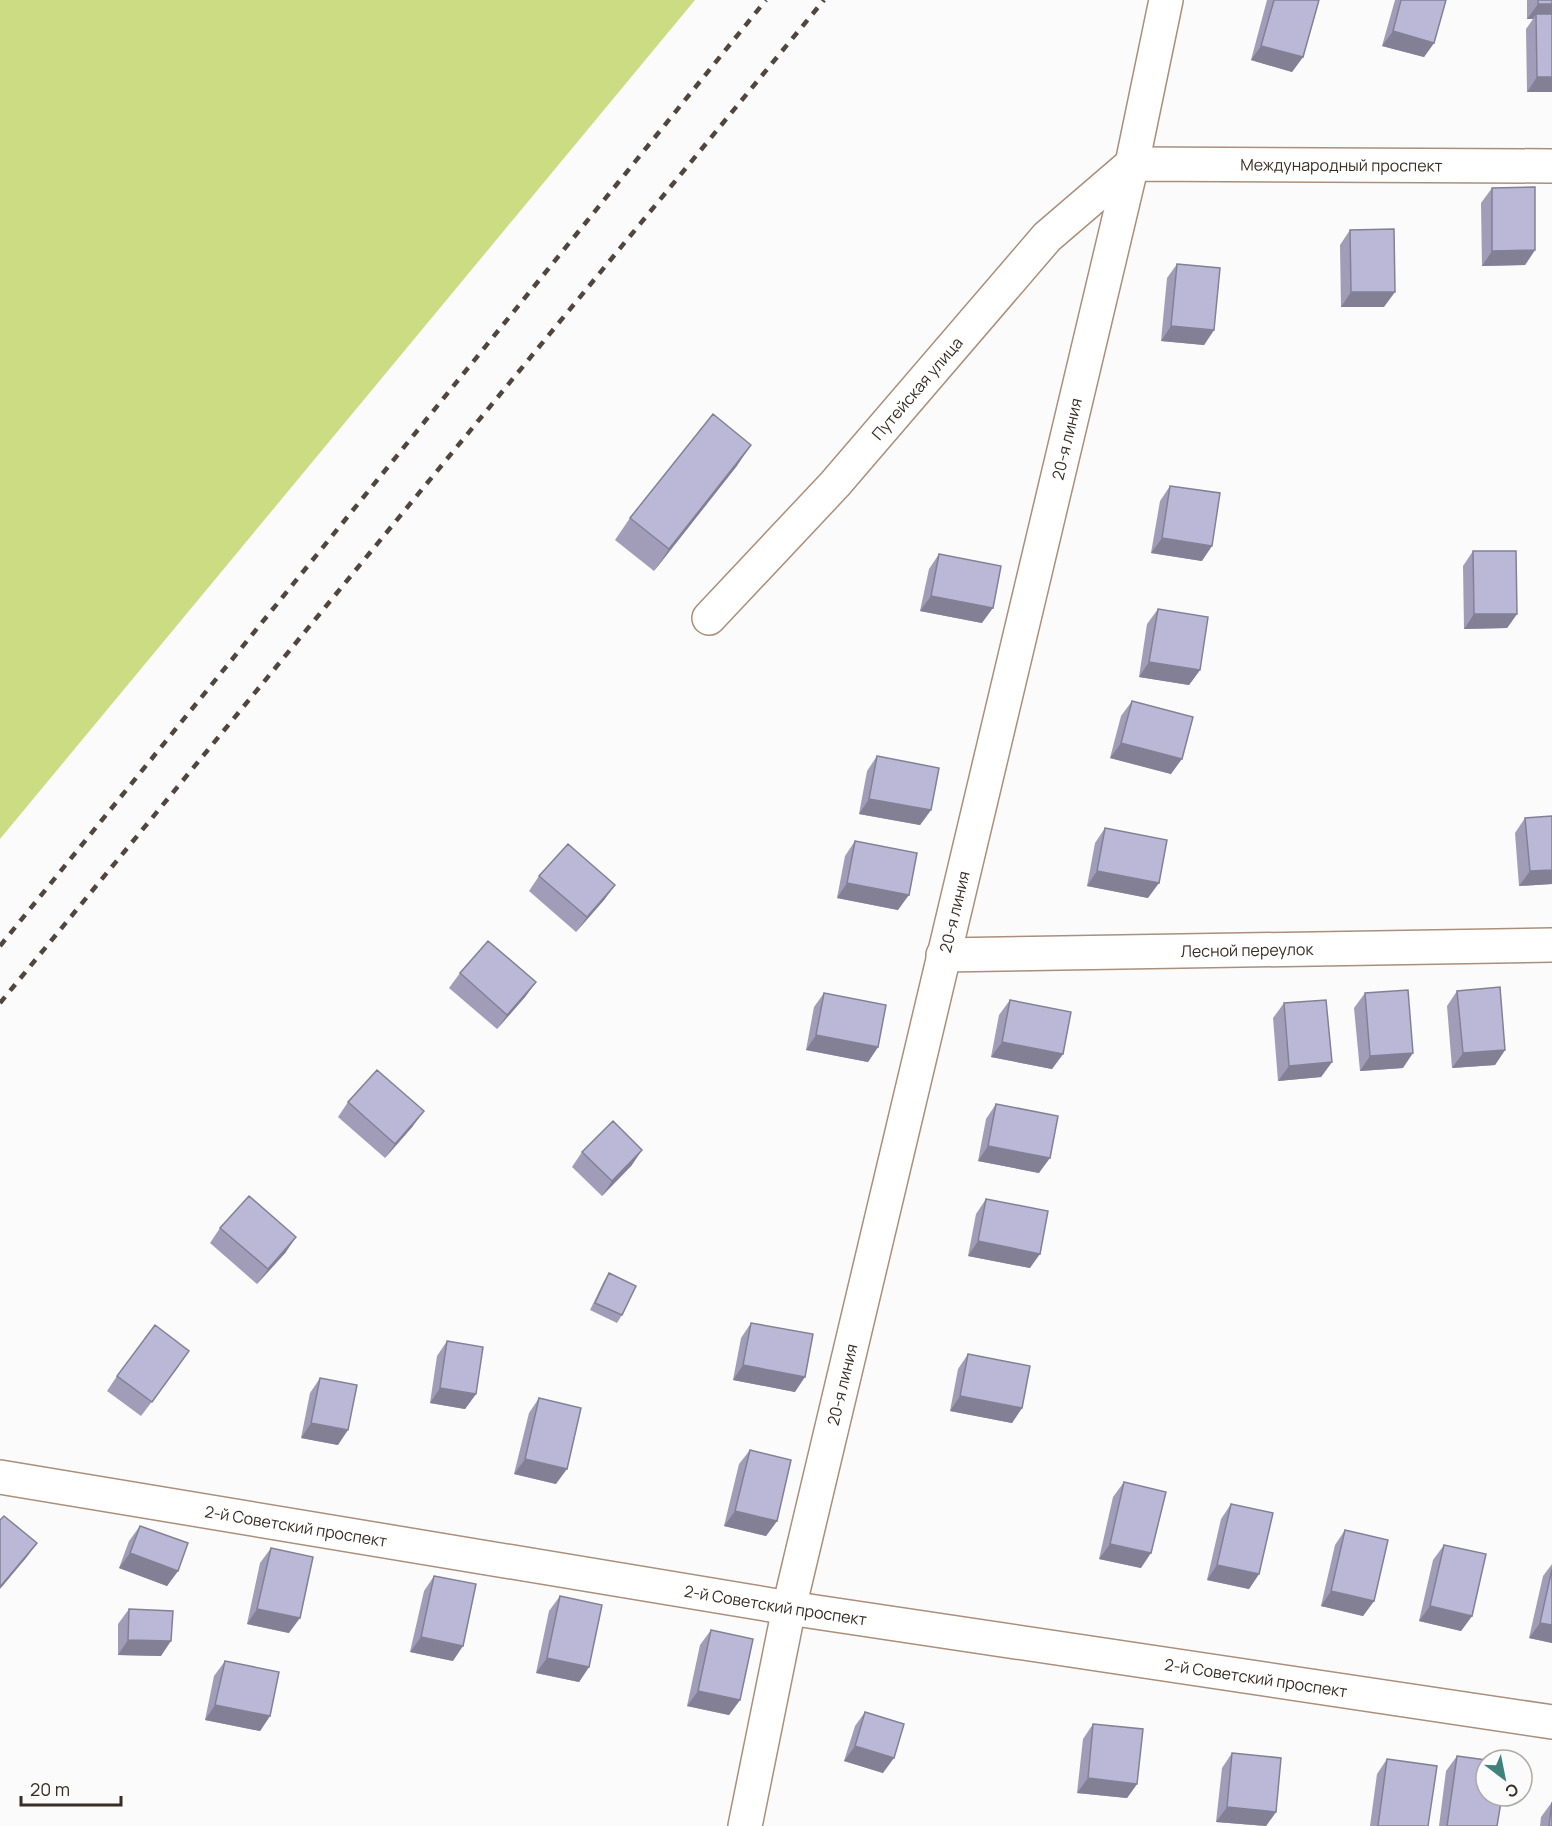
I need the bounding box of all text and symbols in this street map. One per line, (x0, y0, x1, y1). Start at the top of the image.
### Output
street label: Международный проспект (1240, 154, 1443, 176)
street label: Путейская улица (867, 332, 967, 444)
street label: 20-я линия (1046, 396, 1087, 482)
street label: 20-я линия (934, 869, 975, 955)
street label: Лесной переулок (1180, 938, 1314, 962)
street label: 20-я линия (822, 1341, 862, 1428)
street label: 2-й Советский проспект (203, 1500, 389, 1552)
street label: 2-й Советский проспект (683, 1580, 868, 1630)
street label: 2-й Советский проспект (1163, 1653, 1349, 1702)
north arrow (1474, 1748, 1534, 1808)
scale bar (21, 1769, 122, 1807)
text: 20 m (30, 1777, 70, 1801)
text: С (1501, 1778, 1523, 1803)

